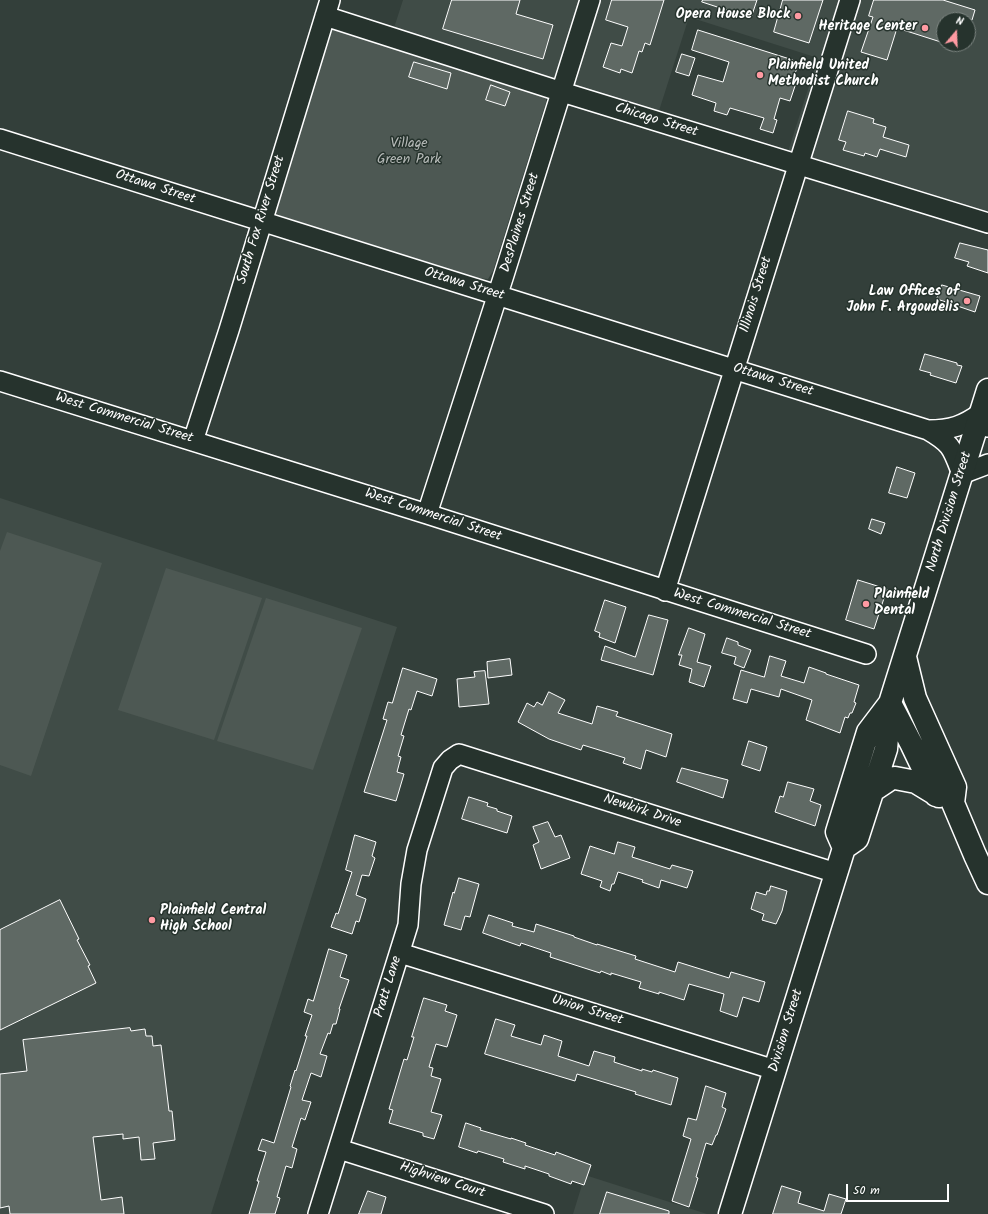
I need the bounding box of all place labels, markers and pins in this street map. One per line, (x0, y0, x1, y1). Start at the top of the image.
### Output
place label: Opera House Block (676, 8, 790, 24)
marker: Opera House Block (793, 11, 803, 21)
place label: Heritage Center (818, 20, 917, 36)
marker: Heritage Center (920, 23, 930, 33)
place label: Plainfield United Methodist Church (768, 59, 879, 92)
marker: Plainfield United Methodist Church (755, 70, 765, 80)
place label: Law Offices of John F. Argoudelis (846, 285, 959, 318)
marker: Law Offices of John F. Argoudelis (962, 296, 972, 306)
place label: Plainfield Dental (874, 588, 929, 620)
marker: Plainfield Dental (861, 599, 871, 609)
place label: Plainfield Central High School (160, 904, 266, 936)
marker: Plainfield Central High School (147, 915, 157, 925)

